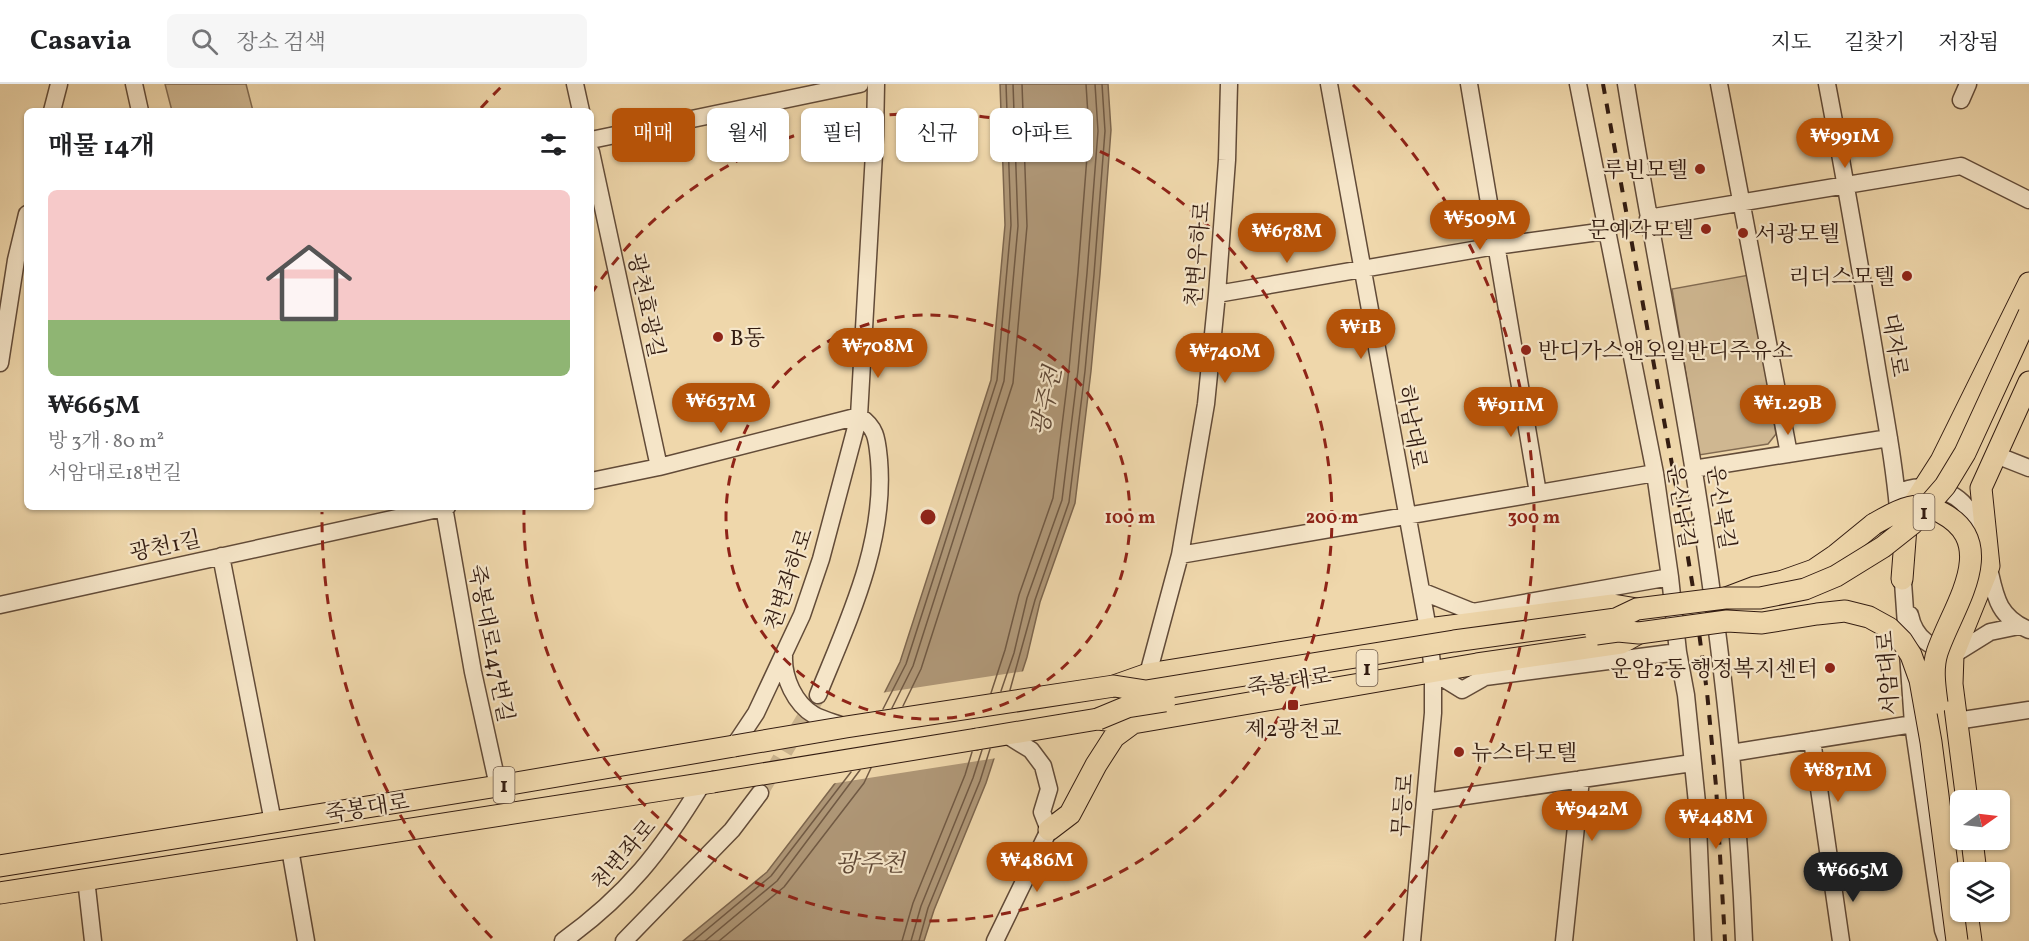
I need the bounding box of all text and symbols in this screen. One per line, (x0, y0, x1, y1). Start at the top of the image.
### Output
search box (167, 14, 587, 68)
text: Casavia (30, 22, 131, 61)
icon: search (188, 25, 221, 58)
text: 장소 검색 (236, 28, 326, 59)
text: 지도 (1771, 29, 1811, 58)
text: 길찾기 (1844, 29, 1905, 58)
text: 저장됨 (1938, 29, 1999, 58)
chip: 매매 (612, 108, 695, 162)
chip: 월세 (707, 108, 789, 162)
chip: 필터 (801, 108, 884, 162)
chip: 신규 (896, 108, 978, 162)
chip: 아파트 (990, 108, 1093, 162)
pin: ₩991M (1803, 118, 1887, 169)
text: ₩991M (1810, 123, 1880, 151)
icon: filters (537, 128, 570, 161)
text: 매물 14개 (48, 129, 155, 165)
place label: 루빈모텔 (1603, 156, 1688, 187)
marker: 루빈모텔 (1693, 162, 1707, 176)
street label: 천변우하로 (1179, 200, 1220, 308)
pin: ₩509M (1438, 200, 1522, 251)
text: ₩509M (1444, 205, 1516, 233)
pin: ₩678M (1245, 213, 1329, 264)
place label: 문예각모텔 (1588, 216, 1694, 247)
text: ₩678M (1252, 218, 1322, 246)
place label: 서광모텔 (1755, 220, 1840, 251)
marker: 문예각모텔 (1699, 222, 1713, 236)
marker: 서광모텔 (1736, 226, 1750, 240)
icon: home (255, 229, 363, 337)
street label: 광천효광길 (618, 250, 671, 361)
place label: 리더스모텔 (1789, 263, 1895, 294)
marker: 리더스모텔 (1900, 269, 1914, 283)
pin: ₩1B (1332, 309, 1390, 360)
street label: 대자로 (1873, 311, 1914, 379)
text: ₩1B (1340, 314, 1382, 342)
place label: B동 (730, 324, 765, 355)
pin: ₩708M (836, 328, 920, 379)
marker: B동 (711, 330, 725, 344)
text: ₩708M (842, 333, 914, 361)
pin: ₩740M (1183, 333, 1267, 384)
place label: 반디가스앤오일반디주유소 (1538, 337, 1793, 368)
text: ₩740M (1189, 338, 1261, 366)
marker: 반디가스앤오일반디주유소 (1519, 343, 1533, 357)
water label: 광주천 (1024, 362, 1072, 439)
pin: ₩637M (679, 383, 763, 434)
street label: 하남대로 (1388, 383, 1433, 472)
pin: ₩1.29B (1739, 385, 1837, 436)
pin: ₩911M (1469, 387, 1553, 438)
text: ₩665M (48, 388, 140, 424)
text: ₩637M (686, 388, 756, 416)
text: ₩1.29B (1754, 390, 1822, 418)
text: ₩911M (1478, 392, 1544, 420)
text: 방 3개 · 80 m² (48, 428, 164, 456)
text: 서암대로18번길 (48, 460, 182, 488)
street label: 운신남길 (1658, 462, 1701, 551)
street label: 운신북길 (1698, 463, 1741, 552)
road number: 1 (1914, 494, 1934, 530)
text: 100 m (1105, 506, 1155, 531)
text: 200 m (1306, 506, 1358, 531)
text: 300 m (1508, 506, 1560, 531)
centre of rings (918, 507, 938, 527)
street label: 광천1길 (127, 525, 204, 570)
street label: 천변좌하로 (758, 525, 822, 635)
street label: 죽봉대로147번길 (459, 562, 520, 725)
street label: 서암대로 (1871, 629, 1908, 716)
road number: 1 (1356, 650, 1378, 686)
place label: 운암2동 행정복지센터 (1611, 655, 1818, 686)
marker: 운암2동 행정복지센터 (1823, 661, 1837, 675)
street label: 죽봉대로 (1245, 662, 1334, 705)
marker: 제2광천교 (1286, 698, 1300, 712)
place label: 제2광천교 (1245, 715, 1341, 746)
place label: 뉴스타모텔 (1471, 739, 1577, 770)
marker: 뉴스타모텔 (1452, 745, 1466, 759)
pin: ₩871M (1796, 752, 1880, 803)
text: ₩871M (1804, 757, 1872, 785)
road number: 1 (494, 767, 514, 803)
street label: 무등로 (1386, 772, 1423, 838)
street label: 죽봉대로 (323, 788, 412, 831)
north arrow (1950, 790, 2010, 850)
map controls (1950, 790, 2010, 922)
pin: ₩942M (1550, 791, 1634, 842)
text: ₩942M (1556, 796, 1628, 824)
pin: ₩448M (1674, 799, 1758, 850)
text: ₩448M (1679, 804, 1753, 832)
street label: 천변좌로 (585, 813, 664, 898)
pin: ₩486M (995, 842, 1079, 893)
text: ₩486M (1000, 847, 1074, 875)
water label: 광주천 (835, 848, 907, 882)
pin: ₩665M (1811, 852, 1895, 903)
text: ₩665M (1818, 857, 1888, 885)
button: layers (1950, 862, 2010, 922)

